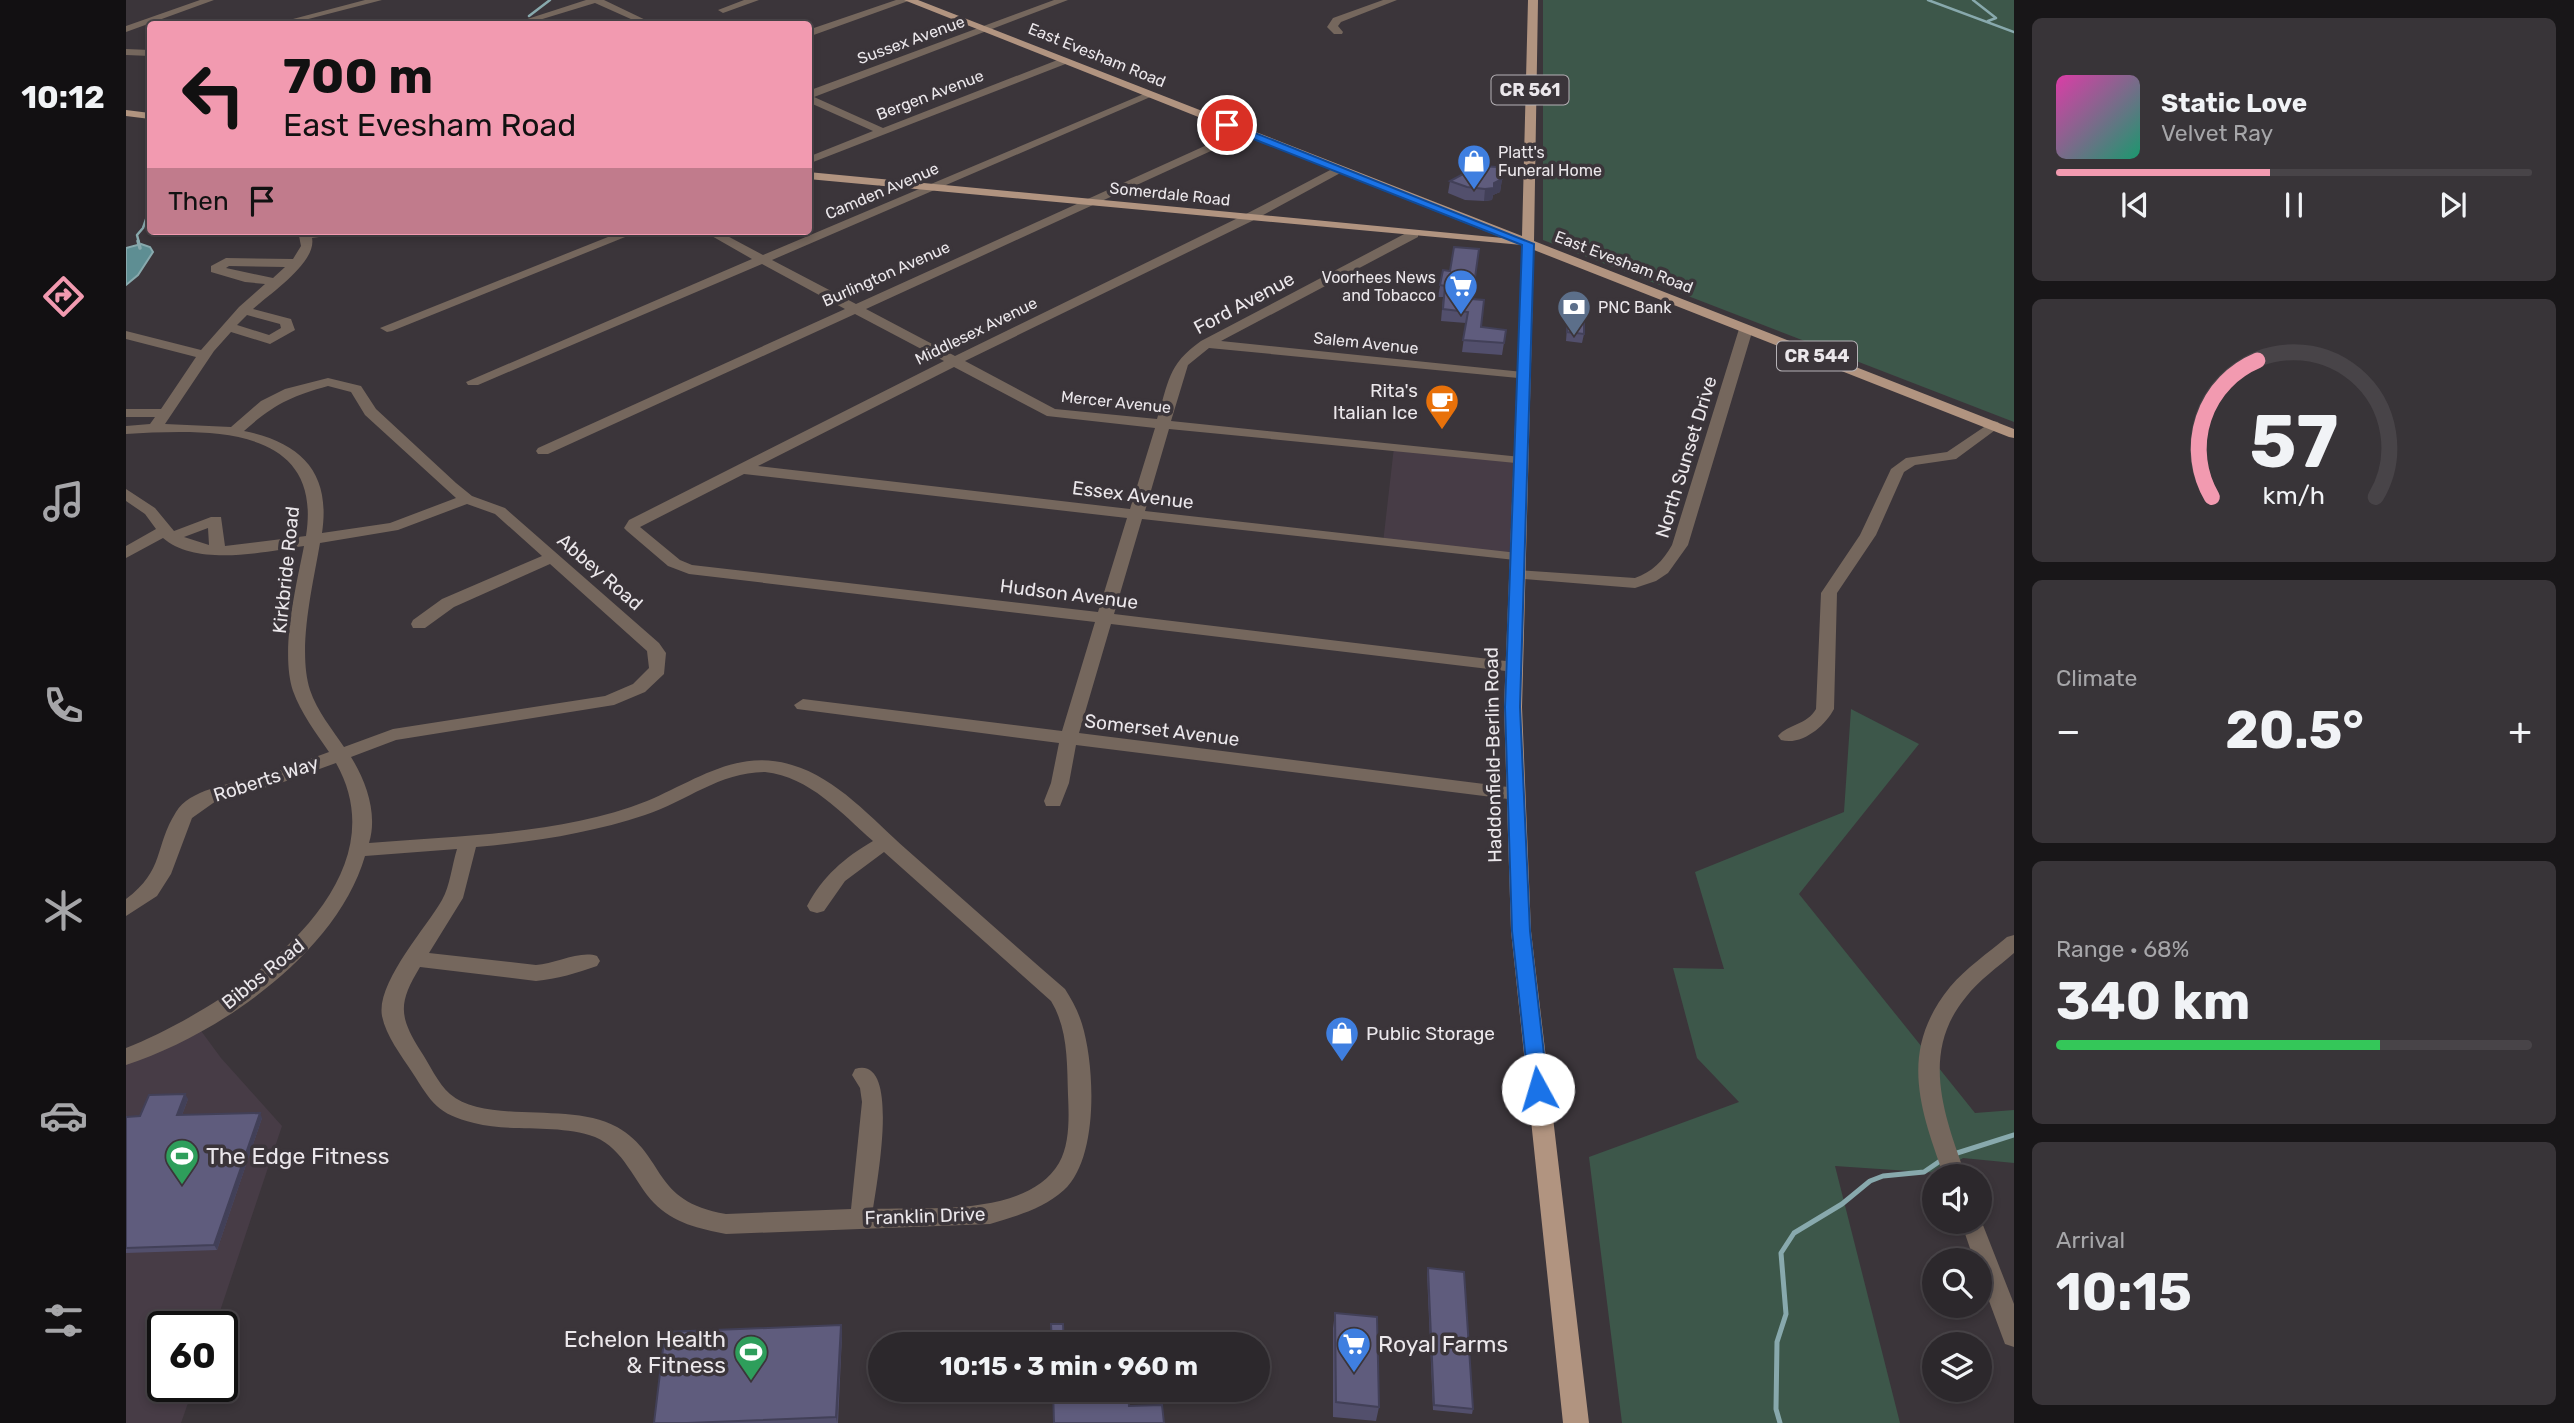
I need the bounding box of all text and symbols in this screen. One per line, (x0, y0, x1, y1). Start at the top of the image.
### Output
street label: Sussex Avenue (855, 12, 967, 68)
street label: East Evesham Road (1025, 19, 1169, 91)
text: 700 m (283, 47, 433, 105)
icon: left (168, 49, 259, 140)
street label: Bergen Avenue (874, 66, 986, 124)
road number: CR 561 (1492, 76, 1568, 104)
text: 10:12 (21, 78, 105, 116)
text: Static Love (2161, 88, 2307, 119)
pin (1197, 95, 1257, 155)
text: East Evesham Road (283, 106, 576, 144)
icon: arrive (1208, 106, 1246, 144)
text: Velvet Ray (2161, 119, 2273, 147)
shop icon: Platt's Funeral Home (1455, 142, 1493, 191)
place label: Platt's Funeral Home (1498, 143, 1602, 180)
street label: Camden Avenue (822, 159, 942, 223)
street label: Somerdale Road (1109, 178, 1231, 210)
icon: arrive (243, 182, 281, 220)
text: Then (168, 186, 229, 217)
icon: previous (2116, 186, 2154, 224)
icon: pause (2275, 186, 2313, 224)
icon: next (2434, 186, 2472, 224)
street label: East Evesham Road (1552, 227, 1696, 297)
street label: Burlington Avenue (819, 237, 953, 311)
street label: Ford Avenue (1190, 267, 1298, 339)
supermarket icon: Voorhees News and Tobacco (1442, 267, 1480, 316)
place label: Voorhees News and Tobacco (1322, 268, 1436, 305)
icon: directions (39, 272, 88, 321)
bank icon: PNC Bank (1555, 288, 1593, 337)
street label: Middlesex Avenue (912, 293, 1040, 369)
place label: PNC Bank (1598, 298, 1672, 317)
street label: Salem Avenue (1313, 328, 1419, 358)
road number: CR 544 (1777, 342, 1857, 370)
street label: North Sunset Drive (1650, 373, 1722, 541)
place label: Rita's Italian Ice (1333, 379, 1418, 424)
cafe icon: Rita's Italian Ice (1423, 382, 1461, 431)
street label: Mercer Avenue (1060, 387, 1172, 417)
text: 57 (2250, 399, 2338, 485)
street label: Essex Avenue (1071, 476, 1195, 514)
icon: music (39, 477, 88, 526)
text: km/h (2263, 480, 2325, 509)
street label: Kirkbride Road (268, 505, 304, 635)
street label: Abbey Road (553, 529, 647, 615)
street label: Hudson Avenue (999, 574, 1139, 614)
street label: Haddonfield-Berlin Road (1480, 647, 1506, 863)
text: Climate (2056, 664, 2137, 692)
icon: phone (39, 681, 88, 730)
text: 20.5° (2225, 699, 2364, 761)
text: − (2056, 708, 2081, 754)
text: + (2508, 708, 2532, 754)
street label: Somerset Avenue (1083, 709, 1241, 751)
street label: Roberts Way (210, 751, 322, 807)
icon: climate (39, 886, 88, 935)
street label: Bibbs Road (217, 934, 309, 1014)
text: Range · 68% (2056, 935, 2189, 963)
text: 340 km (2056, 970, 2250, 1032)
shop icon: Public Storage (1323, 1014, 1361, 1063)
place label: Public Storage (1366, 1022, 1495, 1045)
position arrow (1501, 1052, 1575, 1126)
icon: car (39, 1091, 88, 1140)
sports icon: The Edge Fitness (163, 1137, 201, 1186)
place label: The Edge Fitness (206, 1142, 389, 1170)
map controls (1922, 1164, 1992, 1402)
button: sound (1922, 1164, 1992, 1234)
street label: Franklin Drive (864, 1202, 986, 1230)
text: Arrival (2056, 1226, 2125, 1254)
button: search (1922, 1248, 1992, 1318)
text: 10:15 (2056, 1261, 2192, 1323)
icon: filters (39, 1296, 88, 1345)
speed limit sign: 60 (147, 1311, 238, 1402)
place label: Echelon Health & Fitness (564, 1325, 726, 1379)
supermarket icon: Royal Farms (1335, 1325, 1373, 1374)
place label: Royal Farms (1378, 1330, 1508, 1358)
button: layers (1922, 1332, 1992, 1402)
sports icon: Echelon Health & Fitness (732, 1333, 770, 1382)
text: 10:15 · 3 min · 960 m (940, 1351, 1198, 1382)

